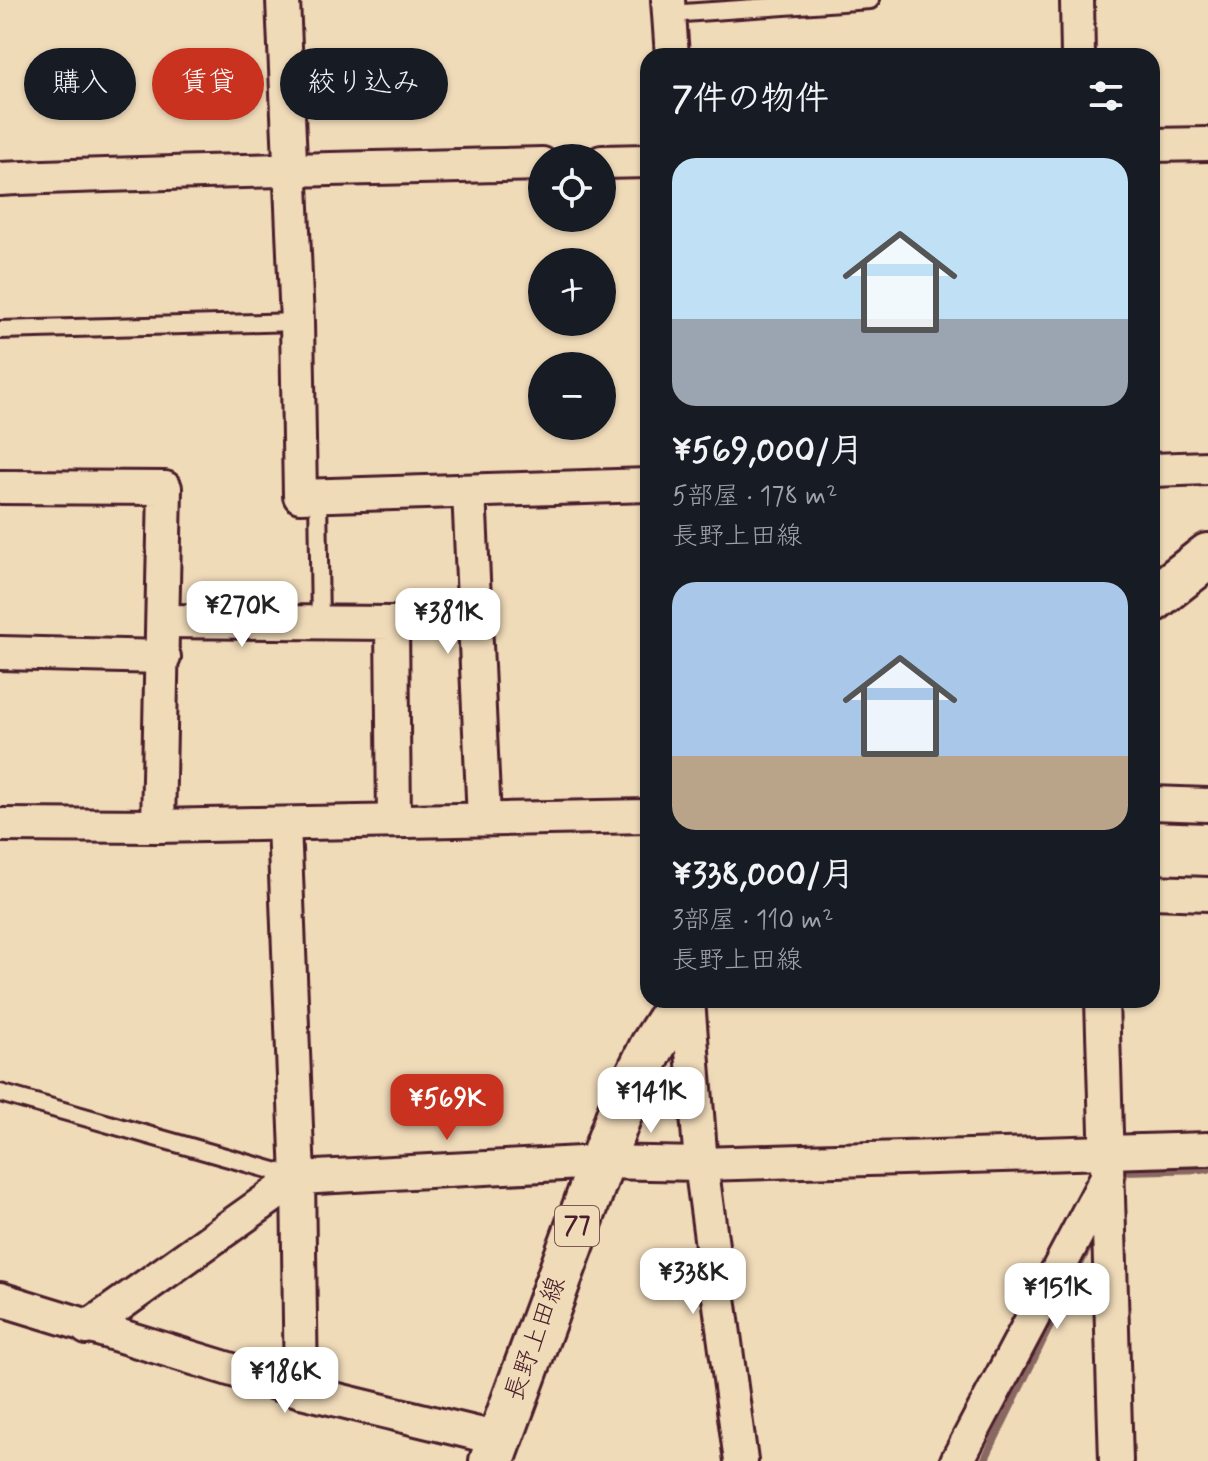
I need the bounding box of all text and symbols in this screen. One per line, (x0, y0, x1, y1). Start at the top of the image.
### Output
chip: 購入 (24, 48, 136, 120)
chip: 賃貸 (152, 48, 264, 120)
chip: 絞り込み (280, 48, 448, 120)
icon: filters (1084, 74, 1128, 118)
text: 7件の物件 (672, 77, 829, 122)
map controls (528, 144, 616, 440)
button: locate (528, 144, 616, 232)
icon: home (828, 210, 972, 354)
button: + (528, 248, 616, 336)
button: − (528, 352, 616, 440)
text: ¥569,000/月 (672, 429, 864, 474)
text: 5部屋 · 178 m² (672, 480, 838, 514)
text: 長野上田線 (672, 520, 802, 554)
pin: ¥270K (186, 581, 298, 649)
pin: ¥381K (392, 588, 504, 656)
text: ¥270K (205, 590, 279, 624)
text: ¥381K (413, 597, 483, 631)
icon: home (828, 634, 972, 778)
text: ¥338,000/月 (672, 853, 855, 898)
text: 3部屋 · 110 m² (672, 904, 833, 938)
text: 長野上田線 (672, 944, 802, 978)
pin: ¥141K (595, 1067, 707, 1135)
pin: ¥569K (391, 1074, 503, 1142)
text: ¥141K (616, 1076, 686, 1110)
text: ¥569K (409, 1083, 486, 1117)
road number: 77 (555, 1206, 599, 1246)
pin: ¥338K (637, 1248, 749, 1316)
text: ¥338K (658, 1257, 728, 1291)
pin: ¥151K (1001, 1263, 1113, 1331)
street label: 長野上田線 (498, 1272, 574, 1406)
text: ¥151K (1023, 1272, 1091, 1306)
pin: ¥186K (229, 1347, 341, 1415)
text: ¥186K (249, 1356, 321, 1390)

